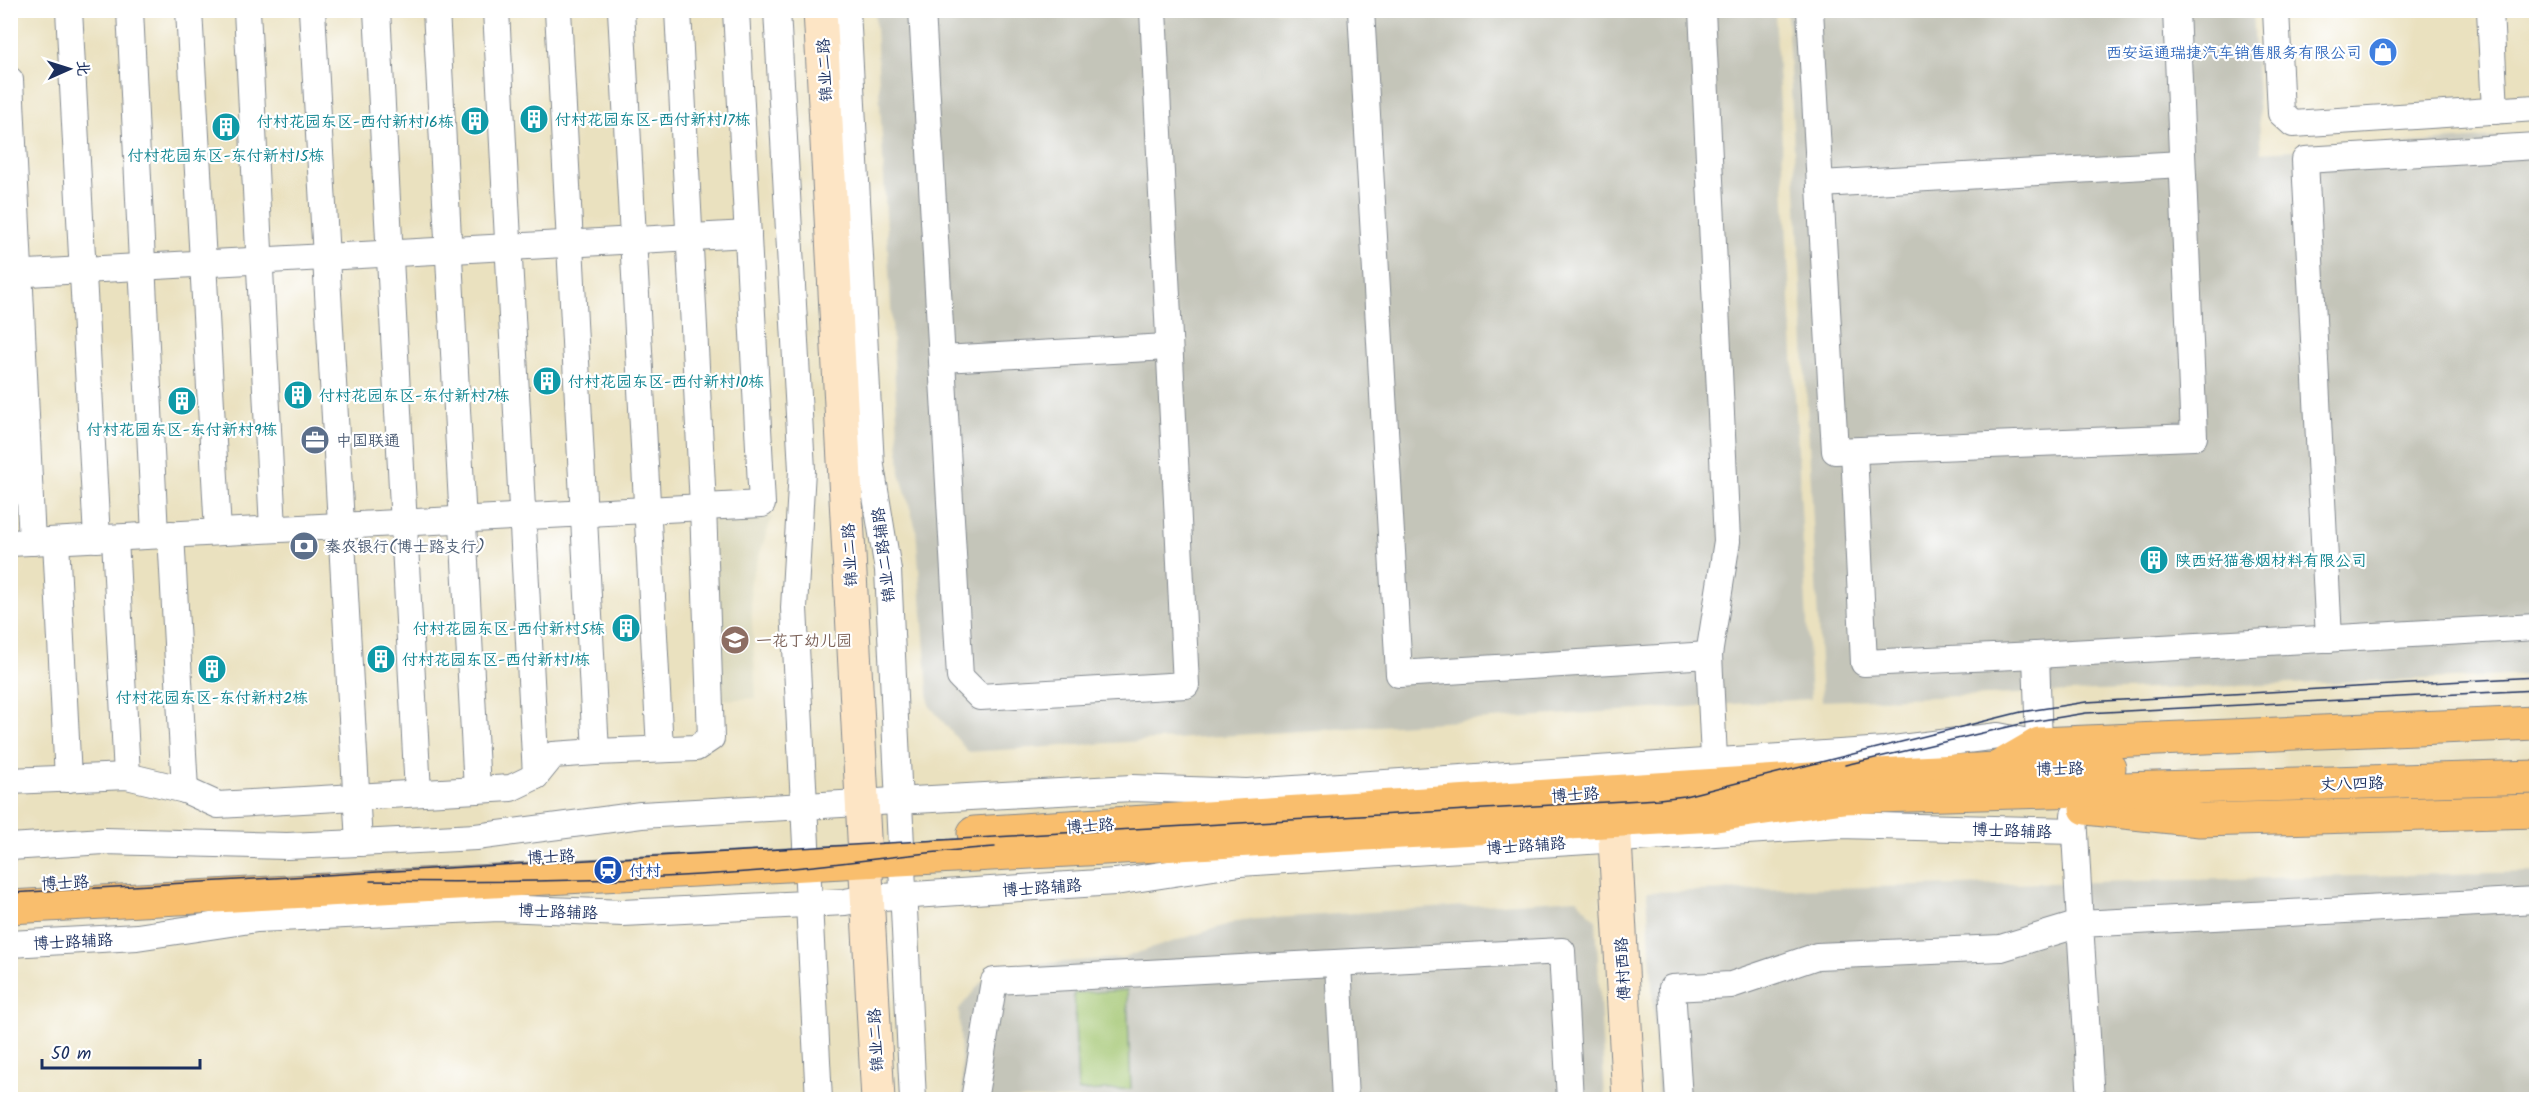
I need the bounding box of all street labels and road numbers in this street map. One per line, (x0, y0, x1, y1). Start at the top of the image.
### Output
street label: 锦业二路 (811, 37, 840, 103)
street label: 锦业二路辅路 (866, 506, 903, 604)
street label: 锦业二路 (836, 522, 865, 588)
street label: 博士路 (2036, 757, 2084, 782)
street label: 丈八四路 (2320, 771, 2384, 798)
street label: 博士路 (1550, 781, 1600, 810)
street label: 博士路 (1065, 812, 1115, 841)
street label: 博士路辅路 (1972, 818, 2052, 845)
street label: 博士路辅路 (1485, 831, 1567, 862)
street label: 博士路 (526, 844, 576, 871)
street label: 博士路 (40, 870, 90, 897)
street label: 博士路辅路 (1001, 873, 1083, 904)
street label: 博士路辅路 (518, 899, 598, 926)
street label: 博士路辅路 (32, 928, 114, 957)
street label: 傅村西路 (1609, 936, 1638, 1002)
street label: 锦业二路 (862, 1007, 891, 1073)

